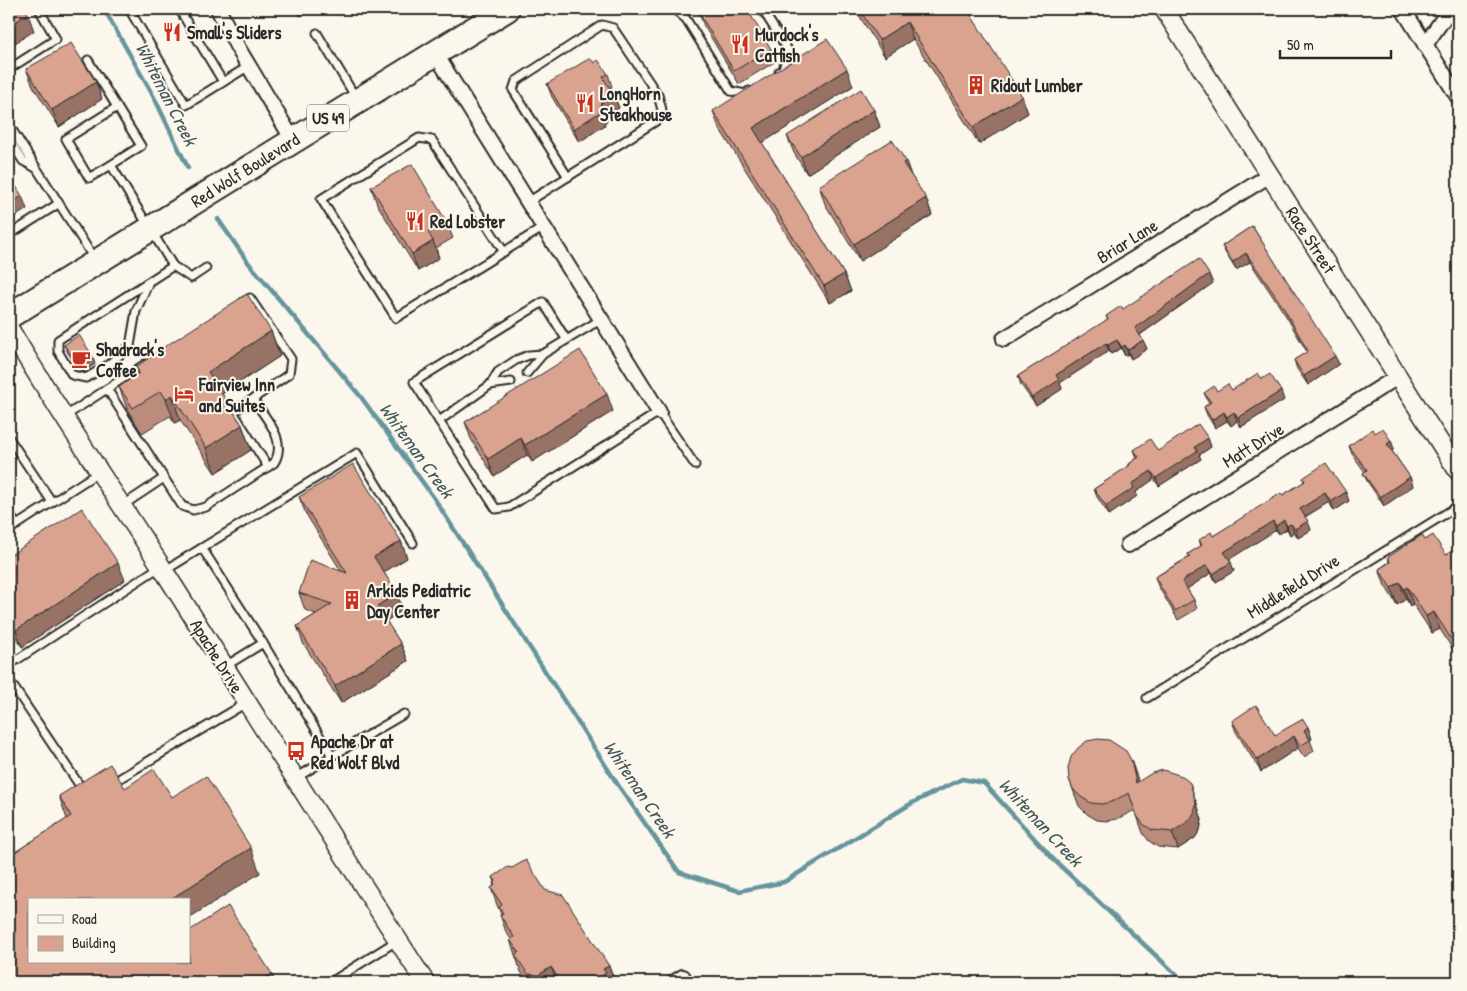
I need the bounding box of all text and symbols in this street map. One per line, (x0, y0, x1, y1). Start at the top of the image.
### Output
place label: Small's Sliders (187, 20, 282, 45)
restaurant icon: Small's Sliders (161, 21, 183, 43)
place label: Murdock's Catfish (755, 22, 819, 68)
scale bar (1280, 28, 1391, 60)
restaurant icon: Murdock's Catfish (729, 33, 751, 55)
text: 50 m (1287, 34, 1314, 55)
water label: Whiteman Creek (130, 38, 205, 152)
place label: Ridout Lumber (991, 73, 1083, 98)
building icon: Ridout Lumber (965, 74, 987, 96)
place label: LongHorn Steakhouse (600, 81, 673, 127)
restaurant icon: LongHorn Steakhouse (574, 92, 596, 114)
road number: US 49 (307, 105, 349, 132)
street label: Red Wolf Boulevard (186, 127, 304, 213)
street label: Race Street (1280, 202, 1342, 279)
place label: Red Lobster (430, 209, 505, 234)
restaurant icon: Red Lobster (404, 210, 426, 232)
street label: Briar Lane (1092, 213, 1162, 269)
place label: Shadrack's Coffee (96, 337, 164, 383)
cafe icon: Shadrack's Coffee (70, 348, 92, 370)
place label: Fairview Inn and Suites (198, 372, 275, 418)
hotel icon: Fairview Inn and Suites (173, 383, 195, 405)
water label: Whiteman Creek (374, 397, 462, 505)
street label: Matt Drive (1217, 416, 1289, 474)
street label: Middlefield Drive (1242, 548, 1344, 624)
place label: Arkids Pediatric Day Center (367, 578, 471, 625)
building icon: Arkids Pediatric Day Center (341, 589, 363, 611)
street label: Apache Drive (184, 614, 250, 698)
place label: Apache Dr at Red Wolf Blvd (311, 729, 399, 775)
water label: Whiteman Creek (598, 735, 683, 844)
bus stop icon: Apache Dr at Red Wolf Blvd (285, 740, 307, 762)
water label: Whiteman Creek (993, 772, 1090, 873)
legend (28, 898, 190, 964)
text: Road (72, 908, 97, 929)
text: Building (72, 932, 116, 953)

